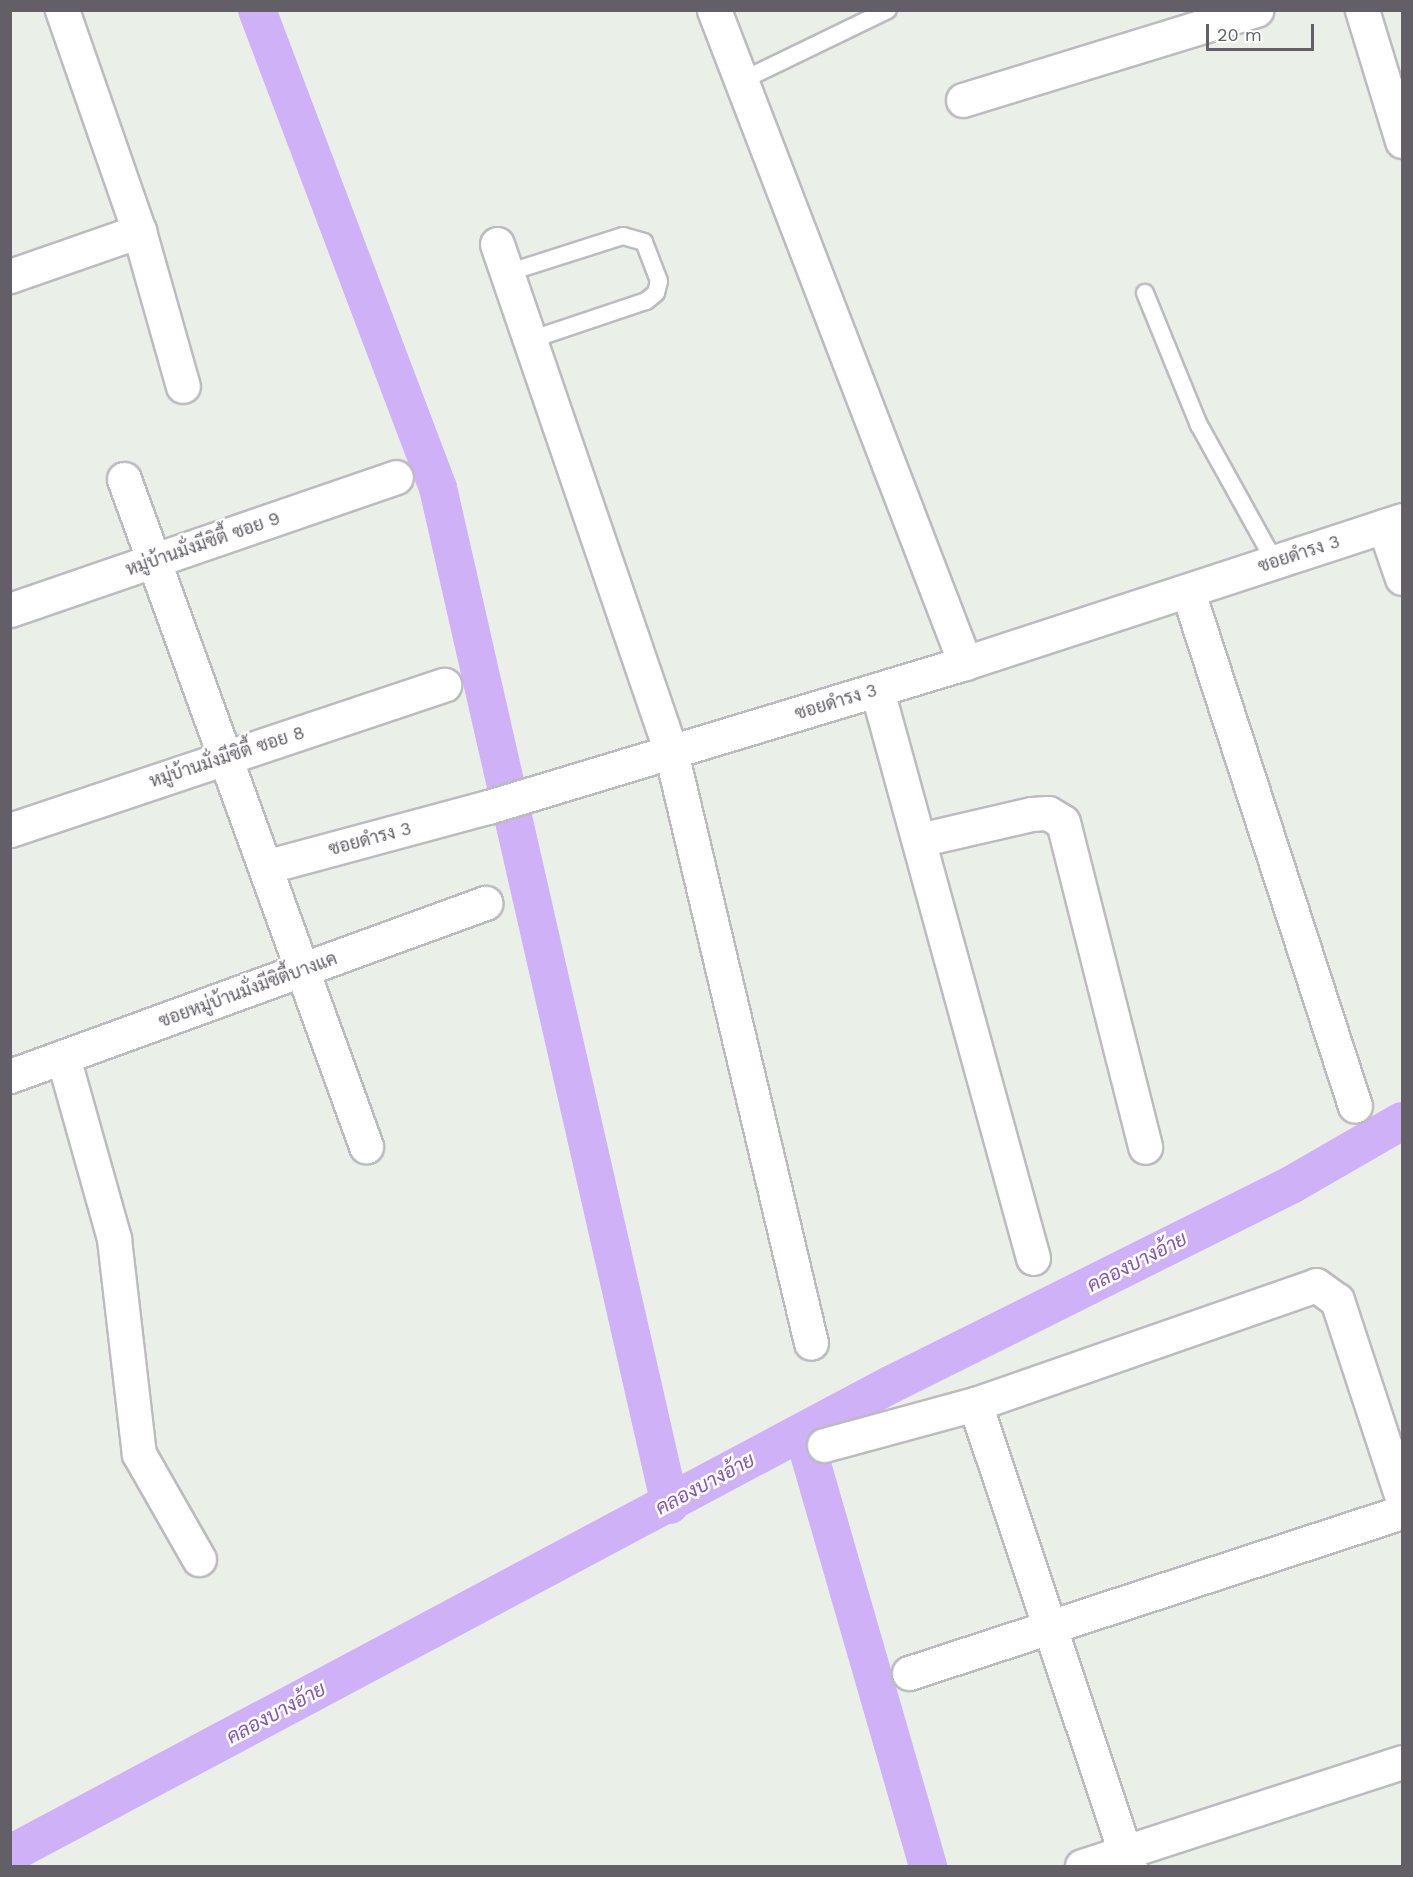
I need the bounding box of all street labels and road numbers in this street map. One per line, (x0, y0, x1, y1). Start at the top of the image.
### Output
street label: หมู่บ้านมั่งมีซิตี้ ซอย 9 (123, 507, 283, 581)
street label: ซอยดำรง 3 (1255, 531, 1343, 577)
street label: ซอยดำรง 3 (792, 679, 880, 725)
street label: หมู่บ้านมั่งมีซิตี้ ซอย 8 (147, 722, 307, 792)
street label: ซอยดำรง 3 (326, 818, 414, 860)
street label: ซอยหมู่บ้านมั่งมีซิตี้บางแค (156, 948, 340, 1032)

